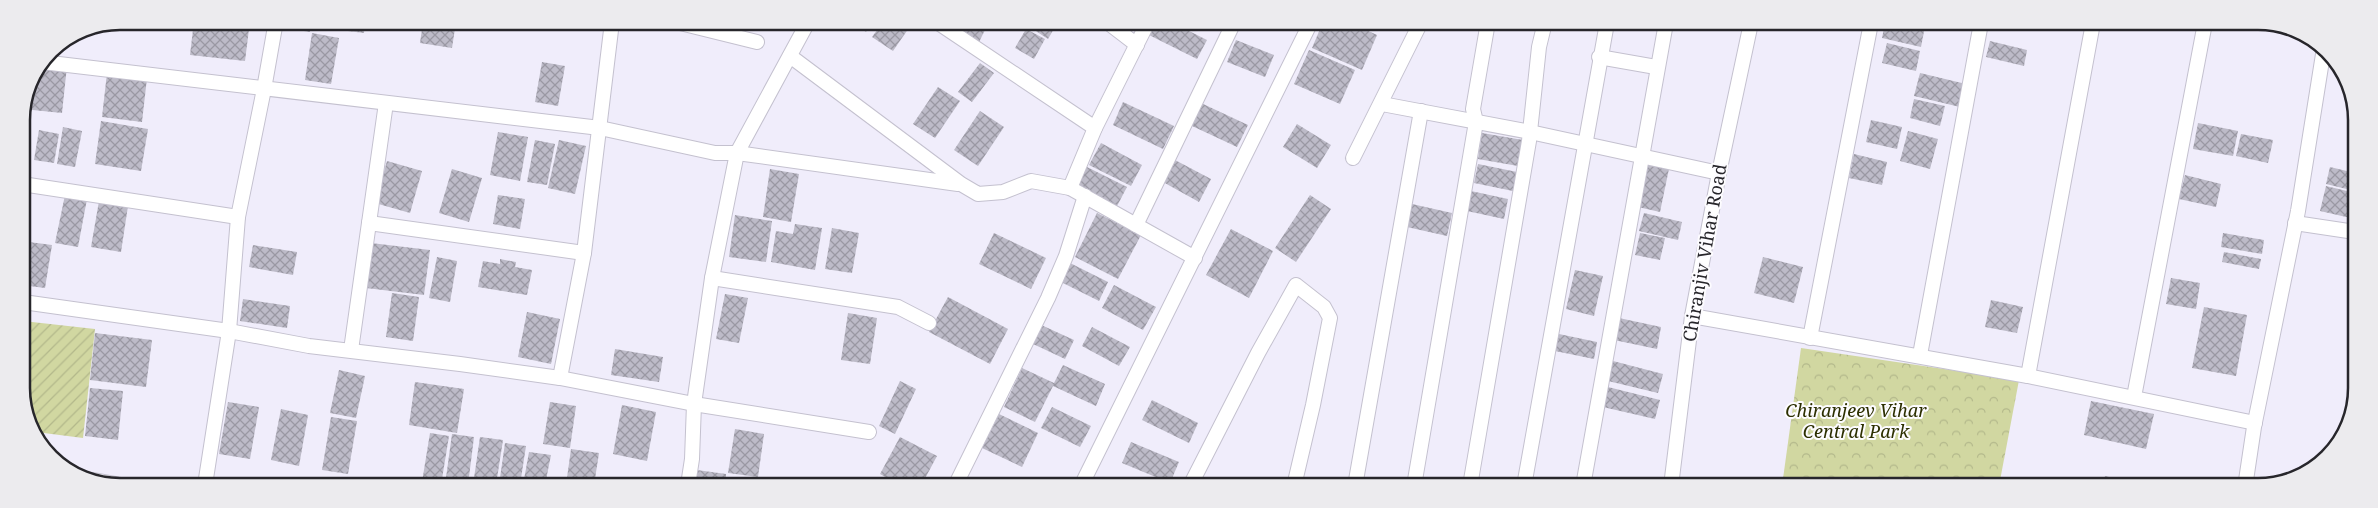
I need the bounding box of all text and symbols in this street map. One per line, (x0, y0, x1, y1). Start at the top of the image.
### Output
street label: Chiranjiv Vihar Road (1677, 162, 1731, 344)
park label: Chiranjeev Vihar Central Park (1785, 398, 1927, 443)

